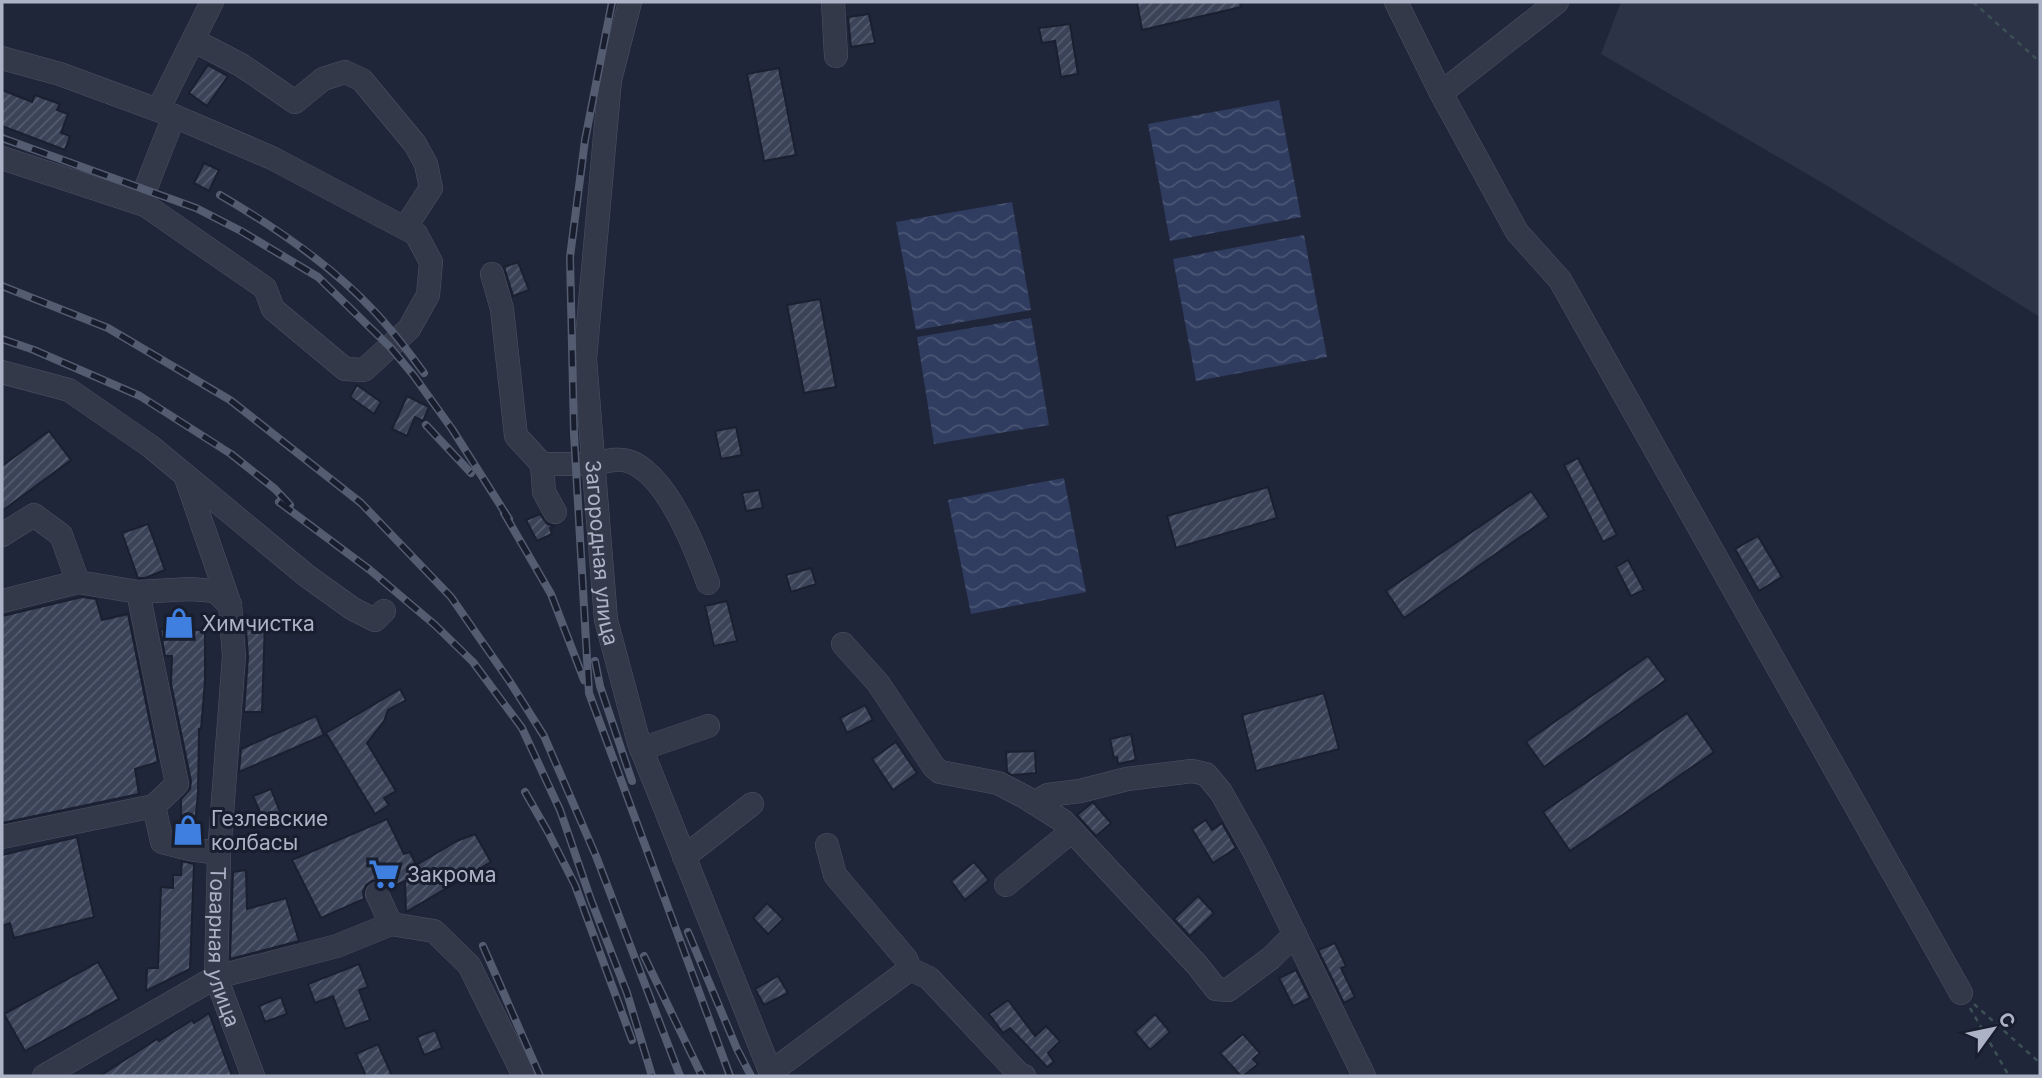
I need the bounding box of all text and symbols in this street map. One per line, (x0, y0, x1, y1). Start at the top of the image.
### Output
street label: Загородная улица (581, 459, 625, 648)
shop icon: Химчистка (162, 606, 196, 640)
place label: Химчистка (202, 611, 315, 636)
place label: Гезлевские колбасы (211, 806, 328, 855)
shop icon: Гезлевские колбасы (171, 813, 205, 847)
supermarket icon: Закрома (367, 857, 401, 891)
place label: Закрома (407, 862, 497, 887)
street label: Товарная улица (203, 866, 246, 1030)
north arrow (1958, 994, 2028, 1064)
text: С (1993, 1008, 2020, 1032)

